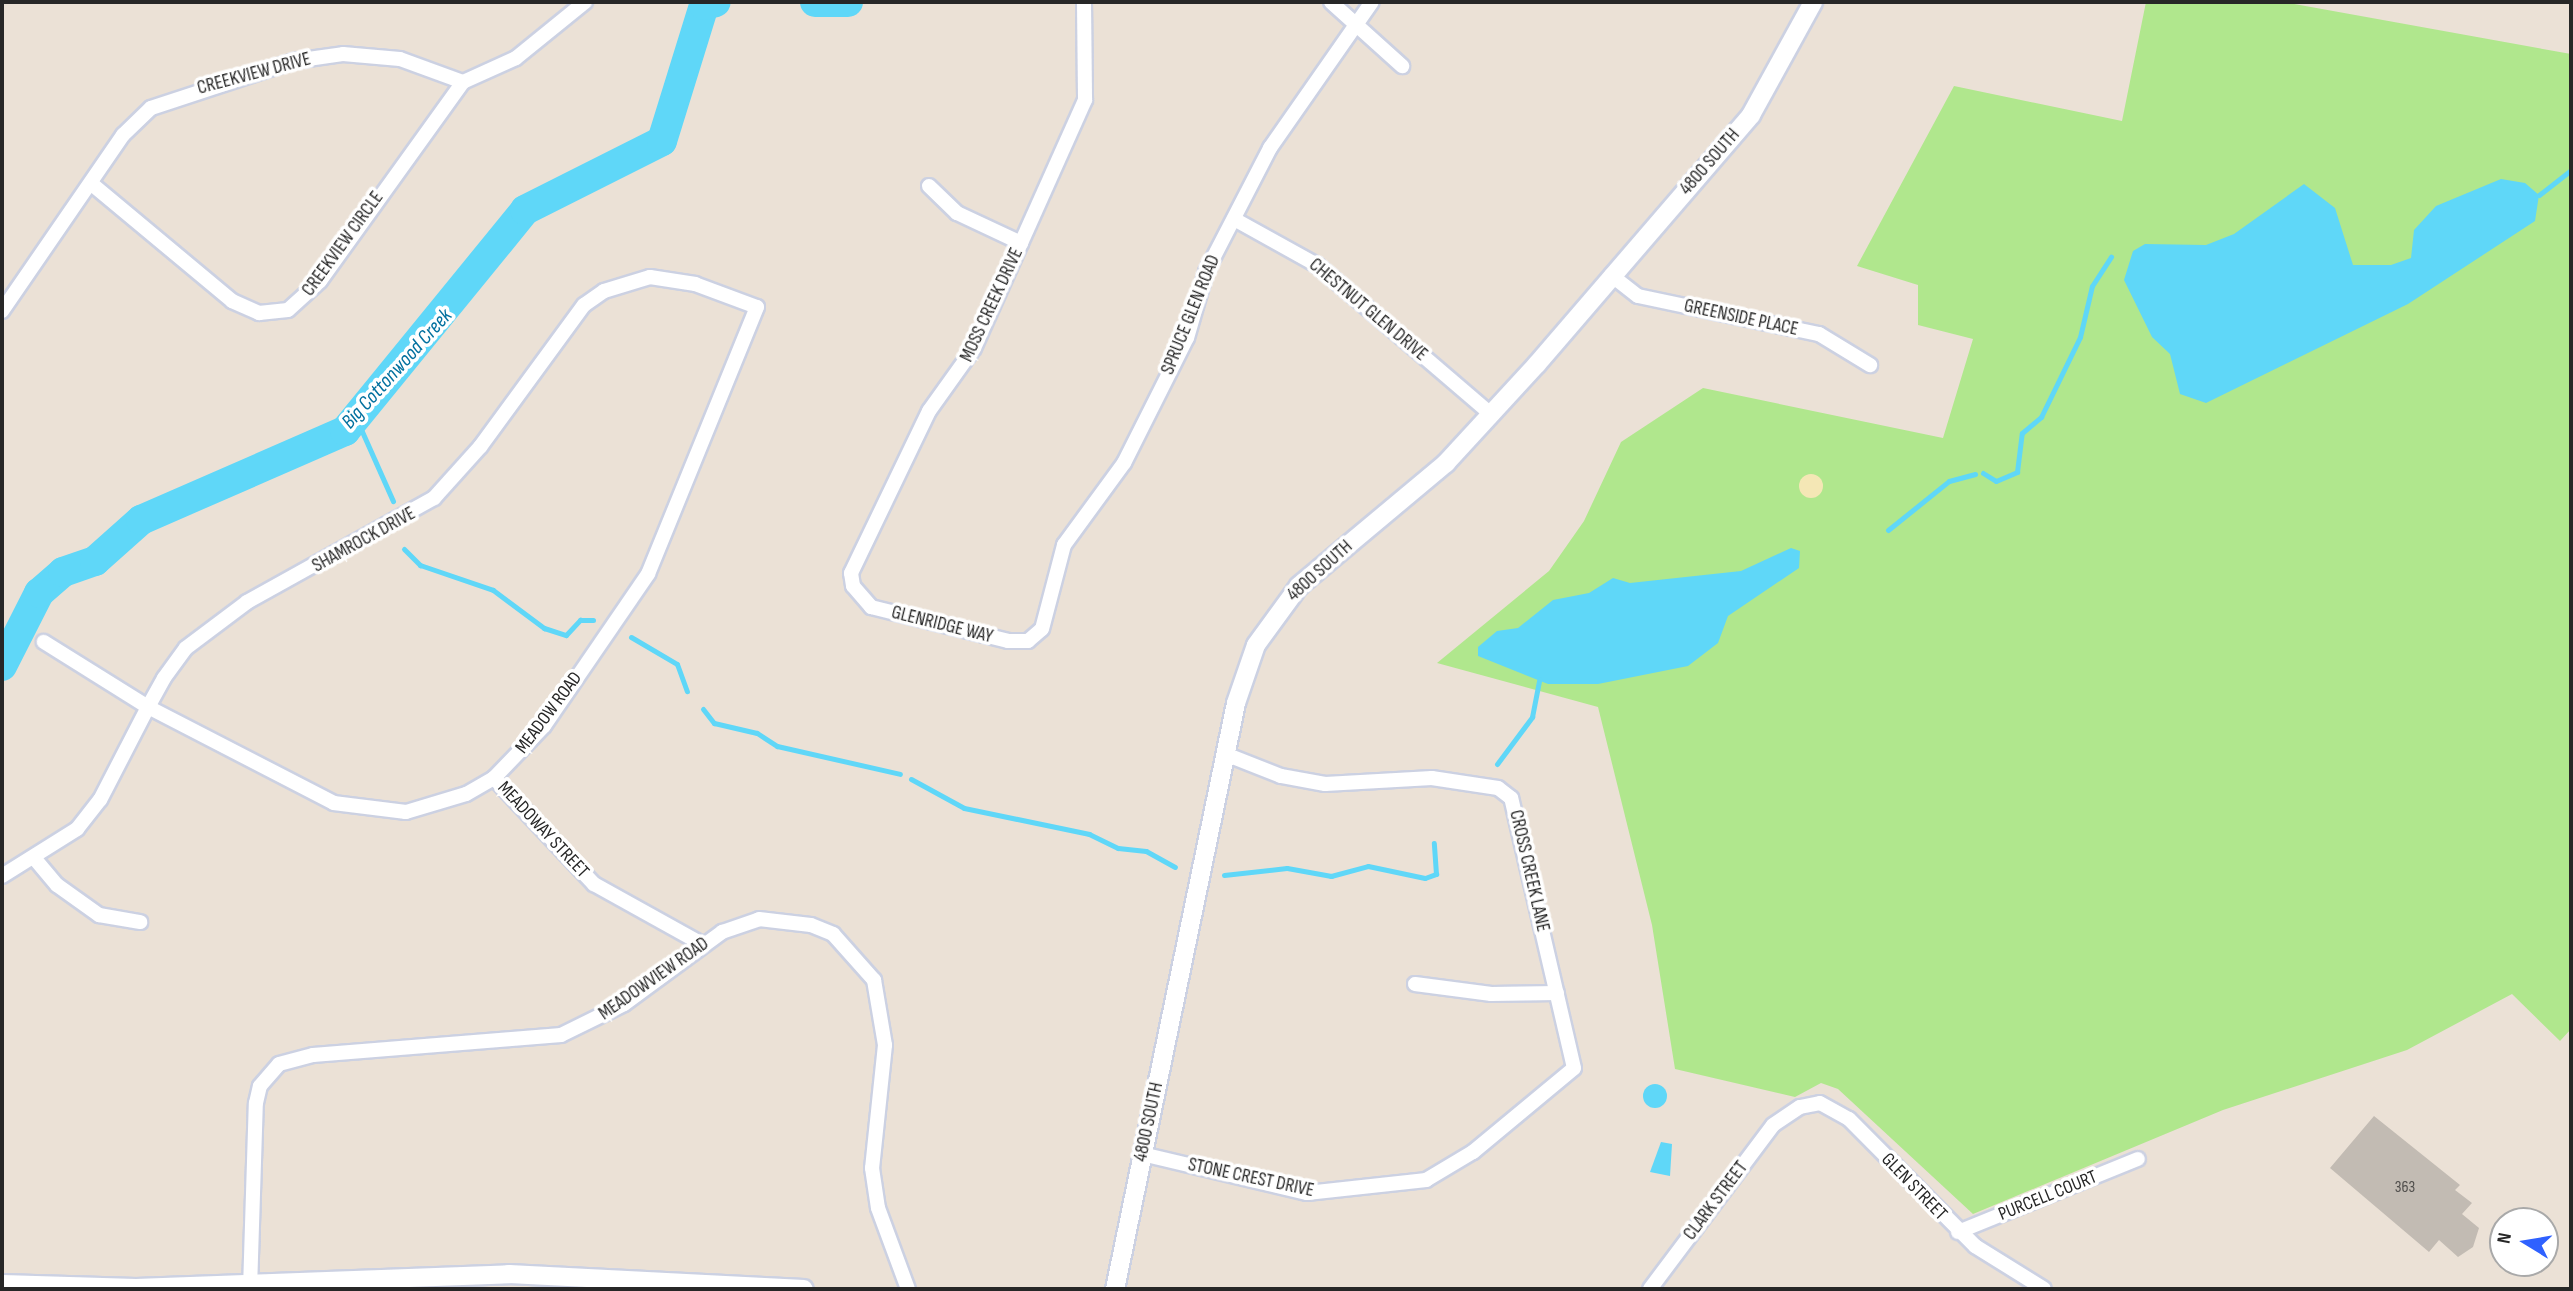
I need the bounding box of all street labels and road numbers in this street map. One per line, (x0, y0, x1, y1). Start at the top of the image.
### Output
street label: CREEKVIEW DRIVE (195, 48, 313, 100)
street label: 4800 SOUTH (1675, 124, 1745, 200)
street label: CREEKVIEW CIRCLE (297, 187, 389, 301)
street label: MOSS CREEK DRIVE (956, 244, 1028, 366)
street label: SPRUCE GLEN ROAD (1157, 252, 1225, 378)
street label: CHESTNUT GLEN DRIVE (1304, 254, 1432, 366)
street label: GREENSIDE PLACE (1682, 295, 1800, 341)
street label: SHAMROCK DRIVE (308, 502, 420, 578)
street label: 4800 SOUTH (1282, 536, 1358, 606)
street label: GLENRIDGE WAY (889, 601, 995, 649)
street label: MEADOW ROAD (511, 668, 587, 758)
street label: MEADOWAY STREET (492, 777, 594, 883)
street label: CROSS CREEK LANE (1504, 808, 1554, 934)
street label: MEADOWVIEW ROAD (595, 933, 713, 1025)
street label: 4800 SOUTH (1129, 1080, 1169, 1164)
street label: GLEN STREET (1876, 1149, 1952, 1225)
street label: STONE CREST DRIVE (1186, 1154, 1316, 1202)
street label: CLARK STREET (1679, 1157, 1753, 1245)
street label: PURCELL COURT (1995, 1166, 2101, 1226)

